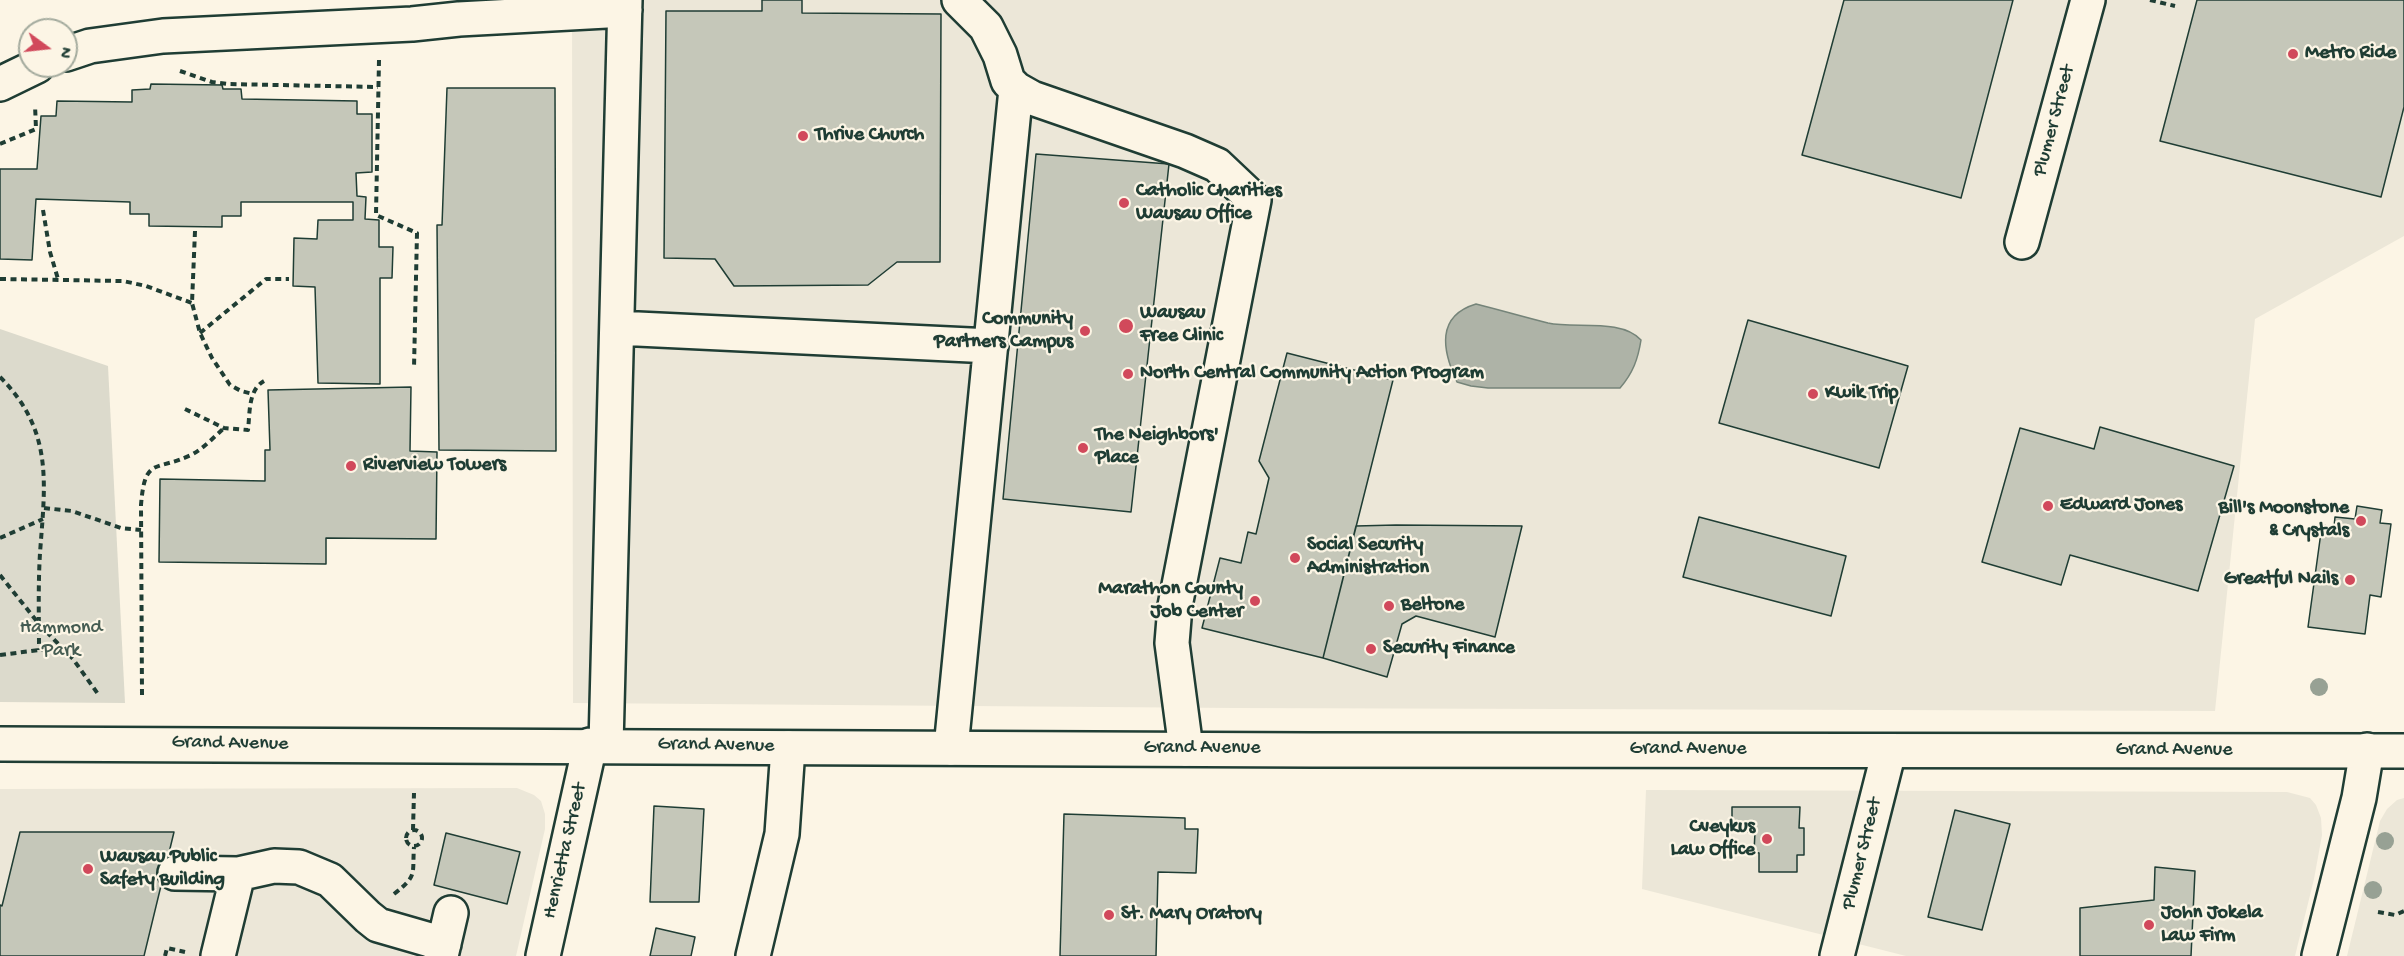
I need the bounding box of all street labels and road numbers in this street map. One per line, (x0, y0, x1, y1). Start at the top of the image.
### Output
street label: Plumer Street (2029, 63, 2081, 179)
street label: Grand Avenue (171, 731, 289, 757)
street label: Grand Avenue (657, 733, 775, 759)
street label: Grand Avenue (1144, 737, 1260, 761)
street label: Grand Avenue (1630, 738, 1746, 762)
street label: Grand Avenue (2116, 739, 2232, 763)
street label: Henrietta Street (539, 781, 593, 921)
street label: Plumer Street (1838, 796, 1888, 912)

